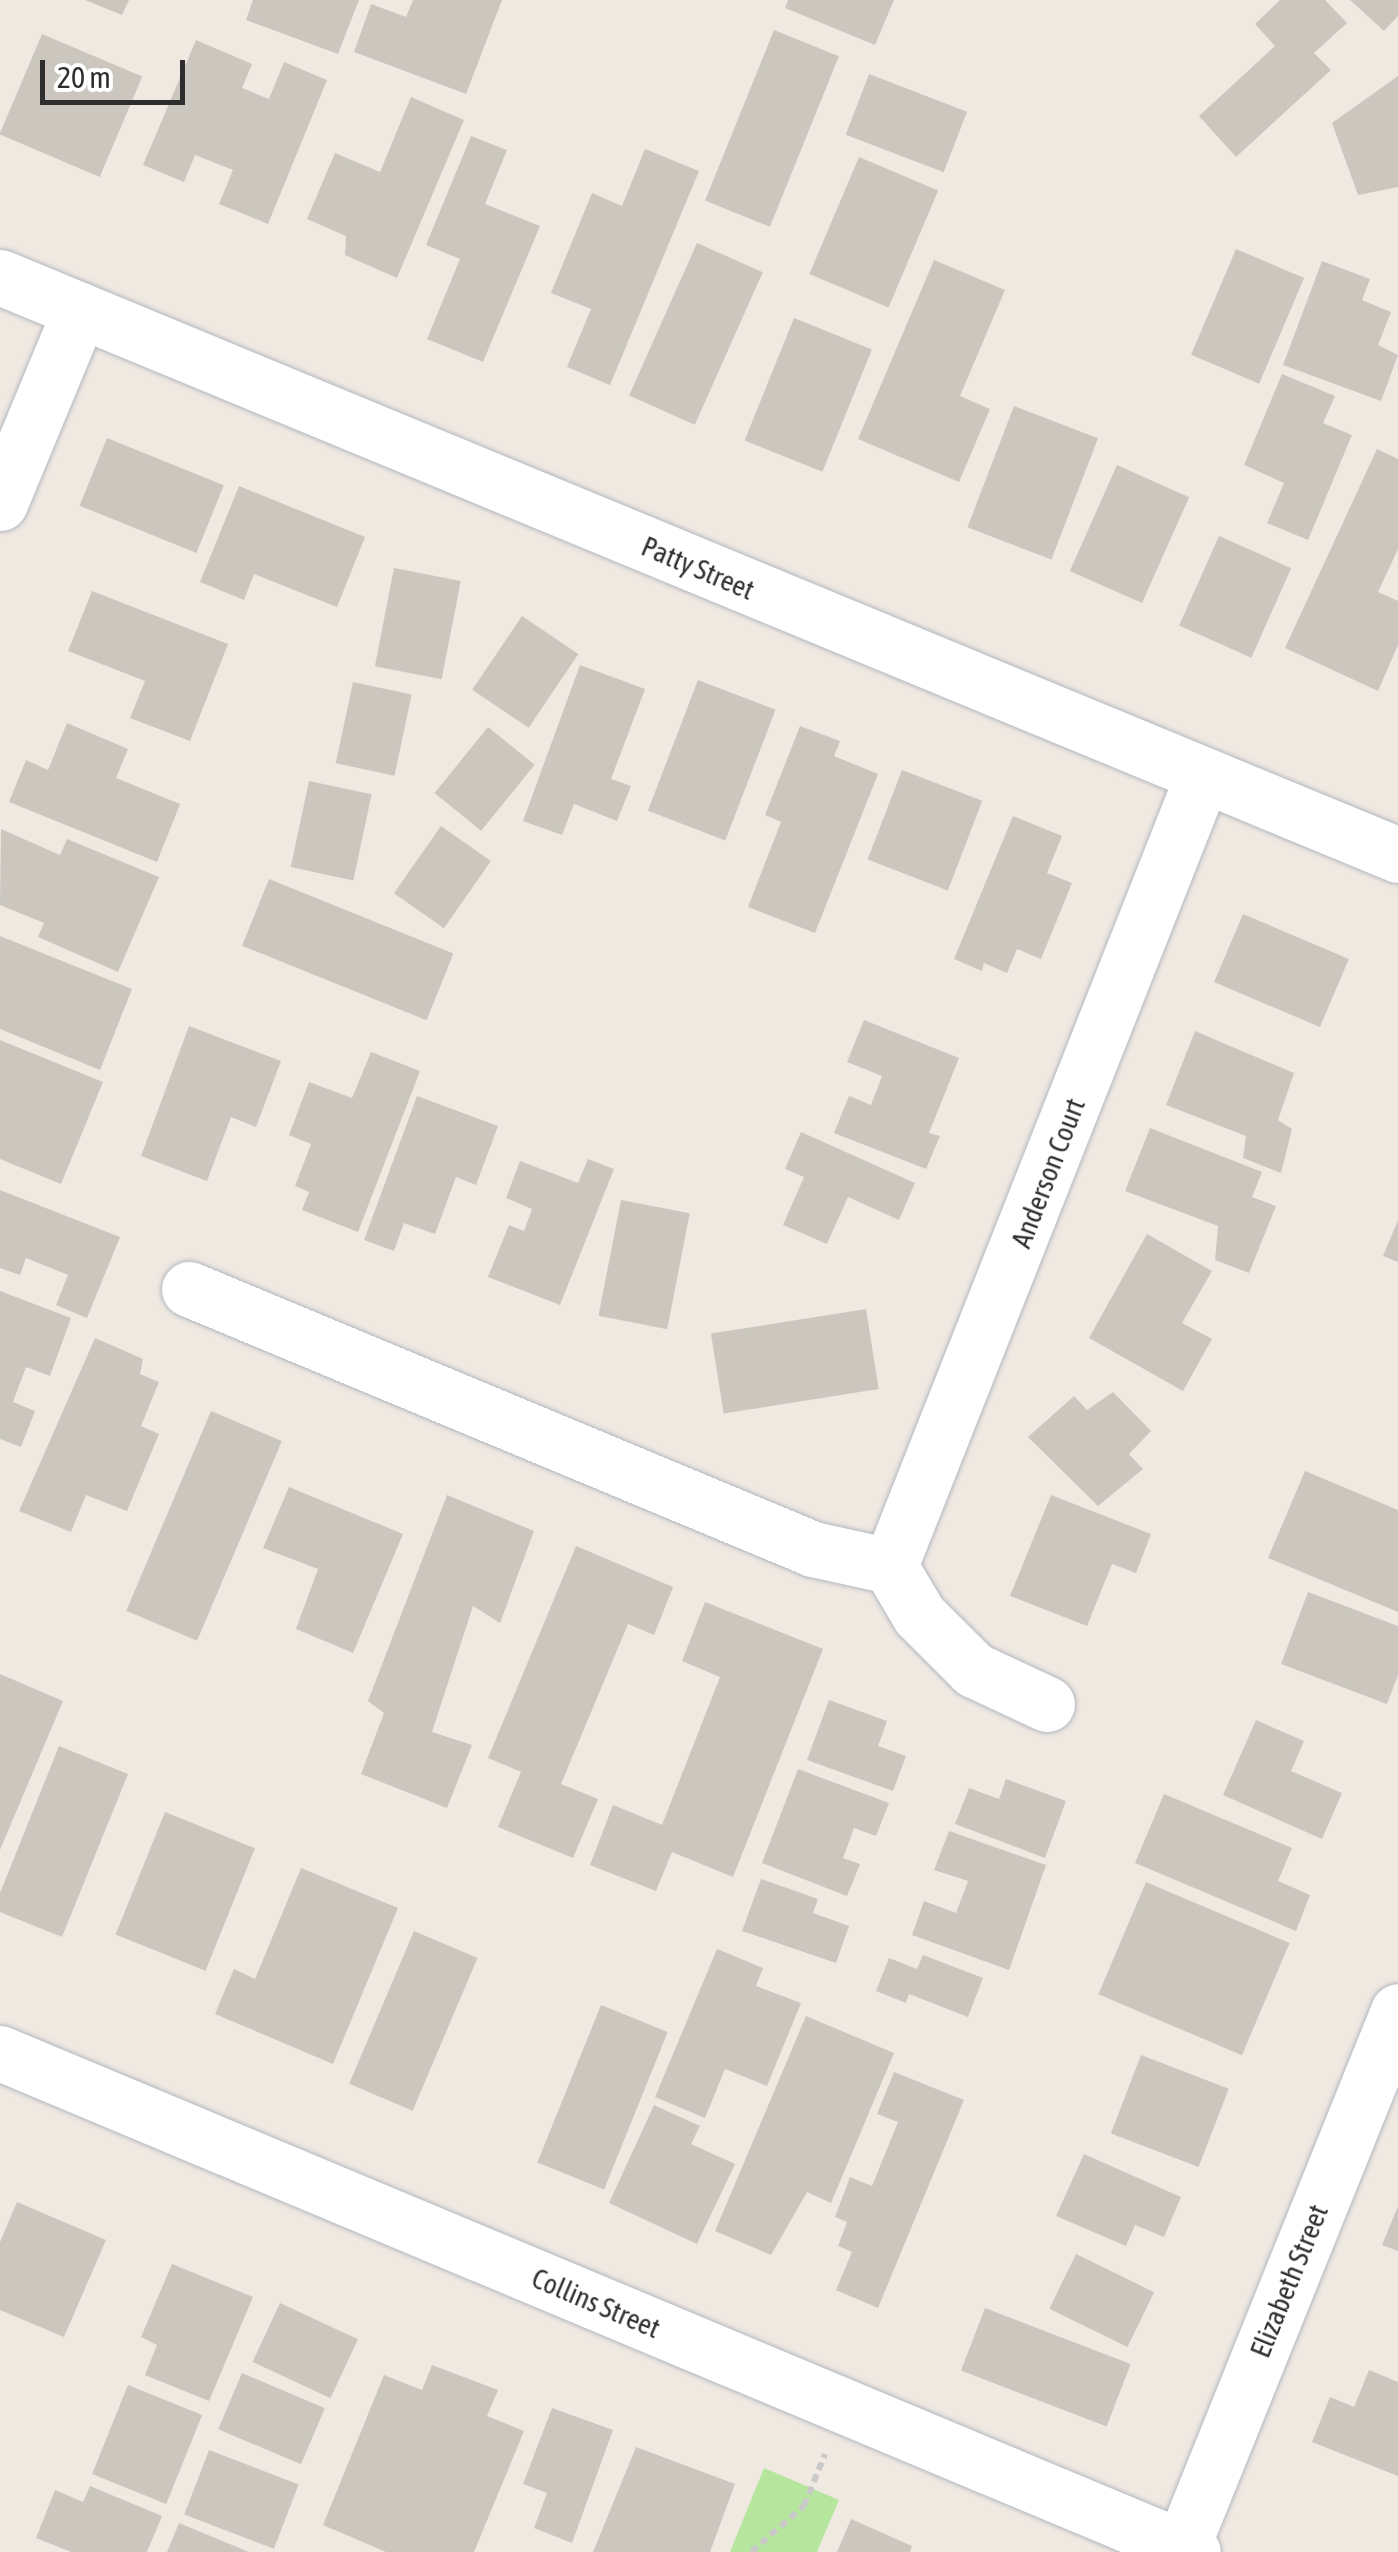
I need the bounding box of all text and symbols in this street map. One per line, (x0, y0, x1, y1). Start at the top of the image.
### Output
scale bar (45, 40, 190, 102)
text: 20 m (57, 60, 111, 94)
street label: Patty Street (637, 529, 759, 607)
street label: Anderson Court (1004, 1094, 1092, 1252)
street label: Elizabeth Street (1243, 2200, 1335, 2362)
street label: Collins Street (527, 2261, 665, 2345)

